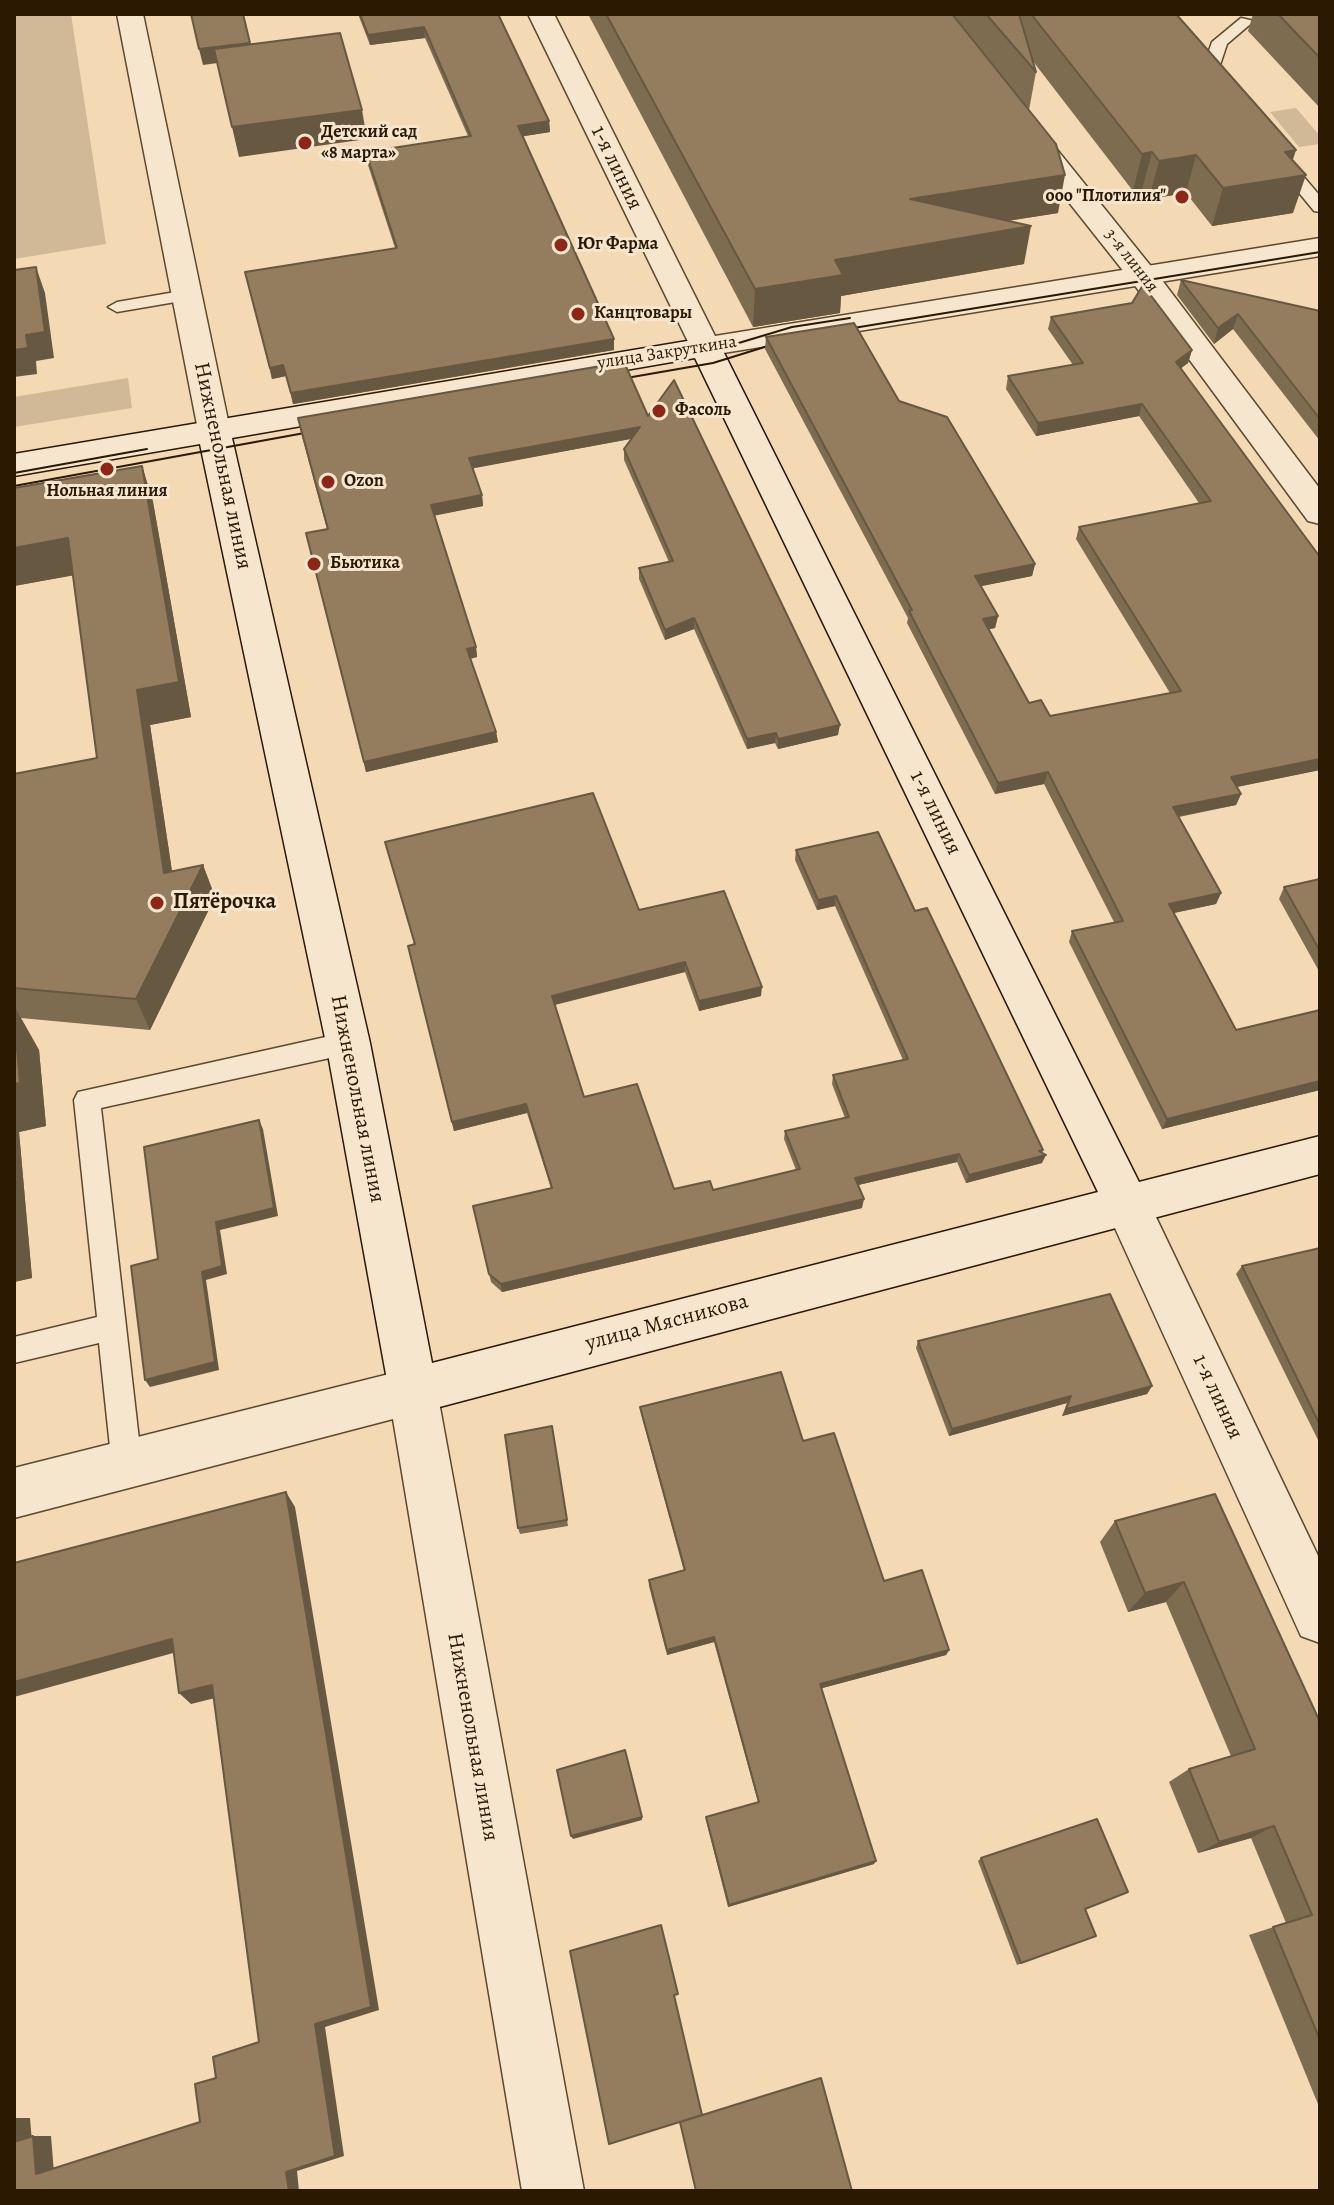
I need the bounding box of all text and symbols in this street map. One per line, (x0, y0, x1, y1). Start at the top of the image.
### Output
place label: Детский сад «8 марта» (321, 122, 417, 164)
street label: 1-я линия (584, 122, 648, 214)
marker: Детский сад «8 марта» (296, 134, 314, 152)
place label: ооо "Плотилия" (1046, 186, 1166, 208)
marker: ооо "Плотилия" (1173, 188, 1191, 206)
street label: 3-я линия (1099, 225, 1163, 297)
place label: Юг Фарма (577, 234, 658, 256)
marker: Юг Фарма (552, 236, 570, 254)
place label: Канцтовары (594, 303, 692, 325)
marker: Канцтовары (569, 305, 587, 323)
street label: улица Закруткина (596, 331, 738, 375)
street label: Нижненольная линия (187, 360, 257, 572)
place label: Фасоль (675, 400, 731, 422)
marker: Фасоль (650, 402, 668, 420)
marker: Нольная линия (98, 460, 116, 478)
place label: Ozon (344, 471, 384, 493)
marker: Ozon (319, 473, 337, 491)
place label: Нольная линия (46, 481, 168, 503)
place label: Бьютика (330, 553, 400, 575)
marker: Бьютика (305, 555, 323, 573)
street label: 1-я линия (903, 767, 967, 859)
place label: Пятёрочка (173, 890, 276, 916)
marker: Пятёрочка (148, 894, 166, 912)
street label: Нижненольная линия (324, 993, 390, 1205)
street label: улица Мясникова (583, 1289, 751, 1357)
street label: 1-я линия (1186, 1350, 1248, 1444)
street label: Нижненольная линия (441, 1631, 503, 1843)

